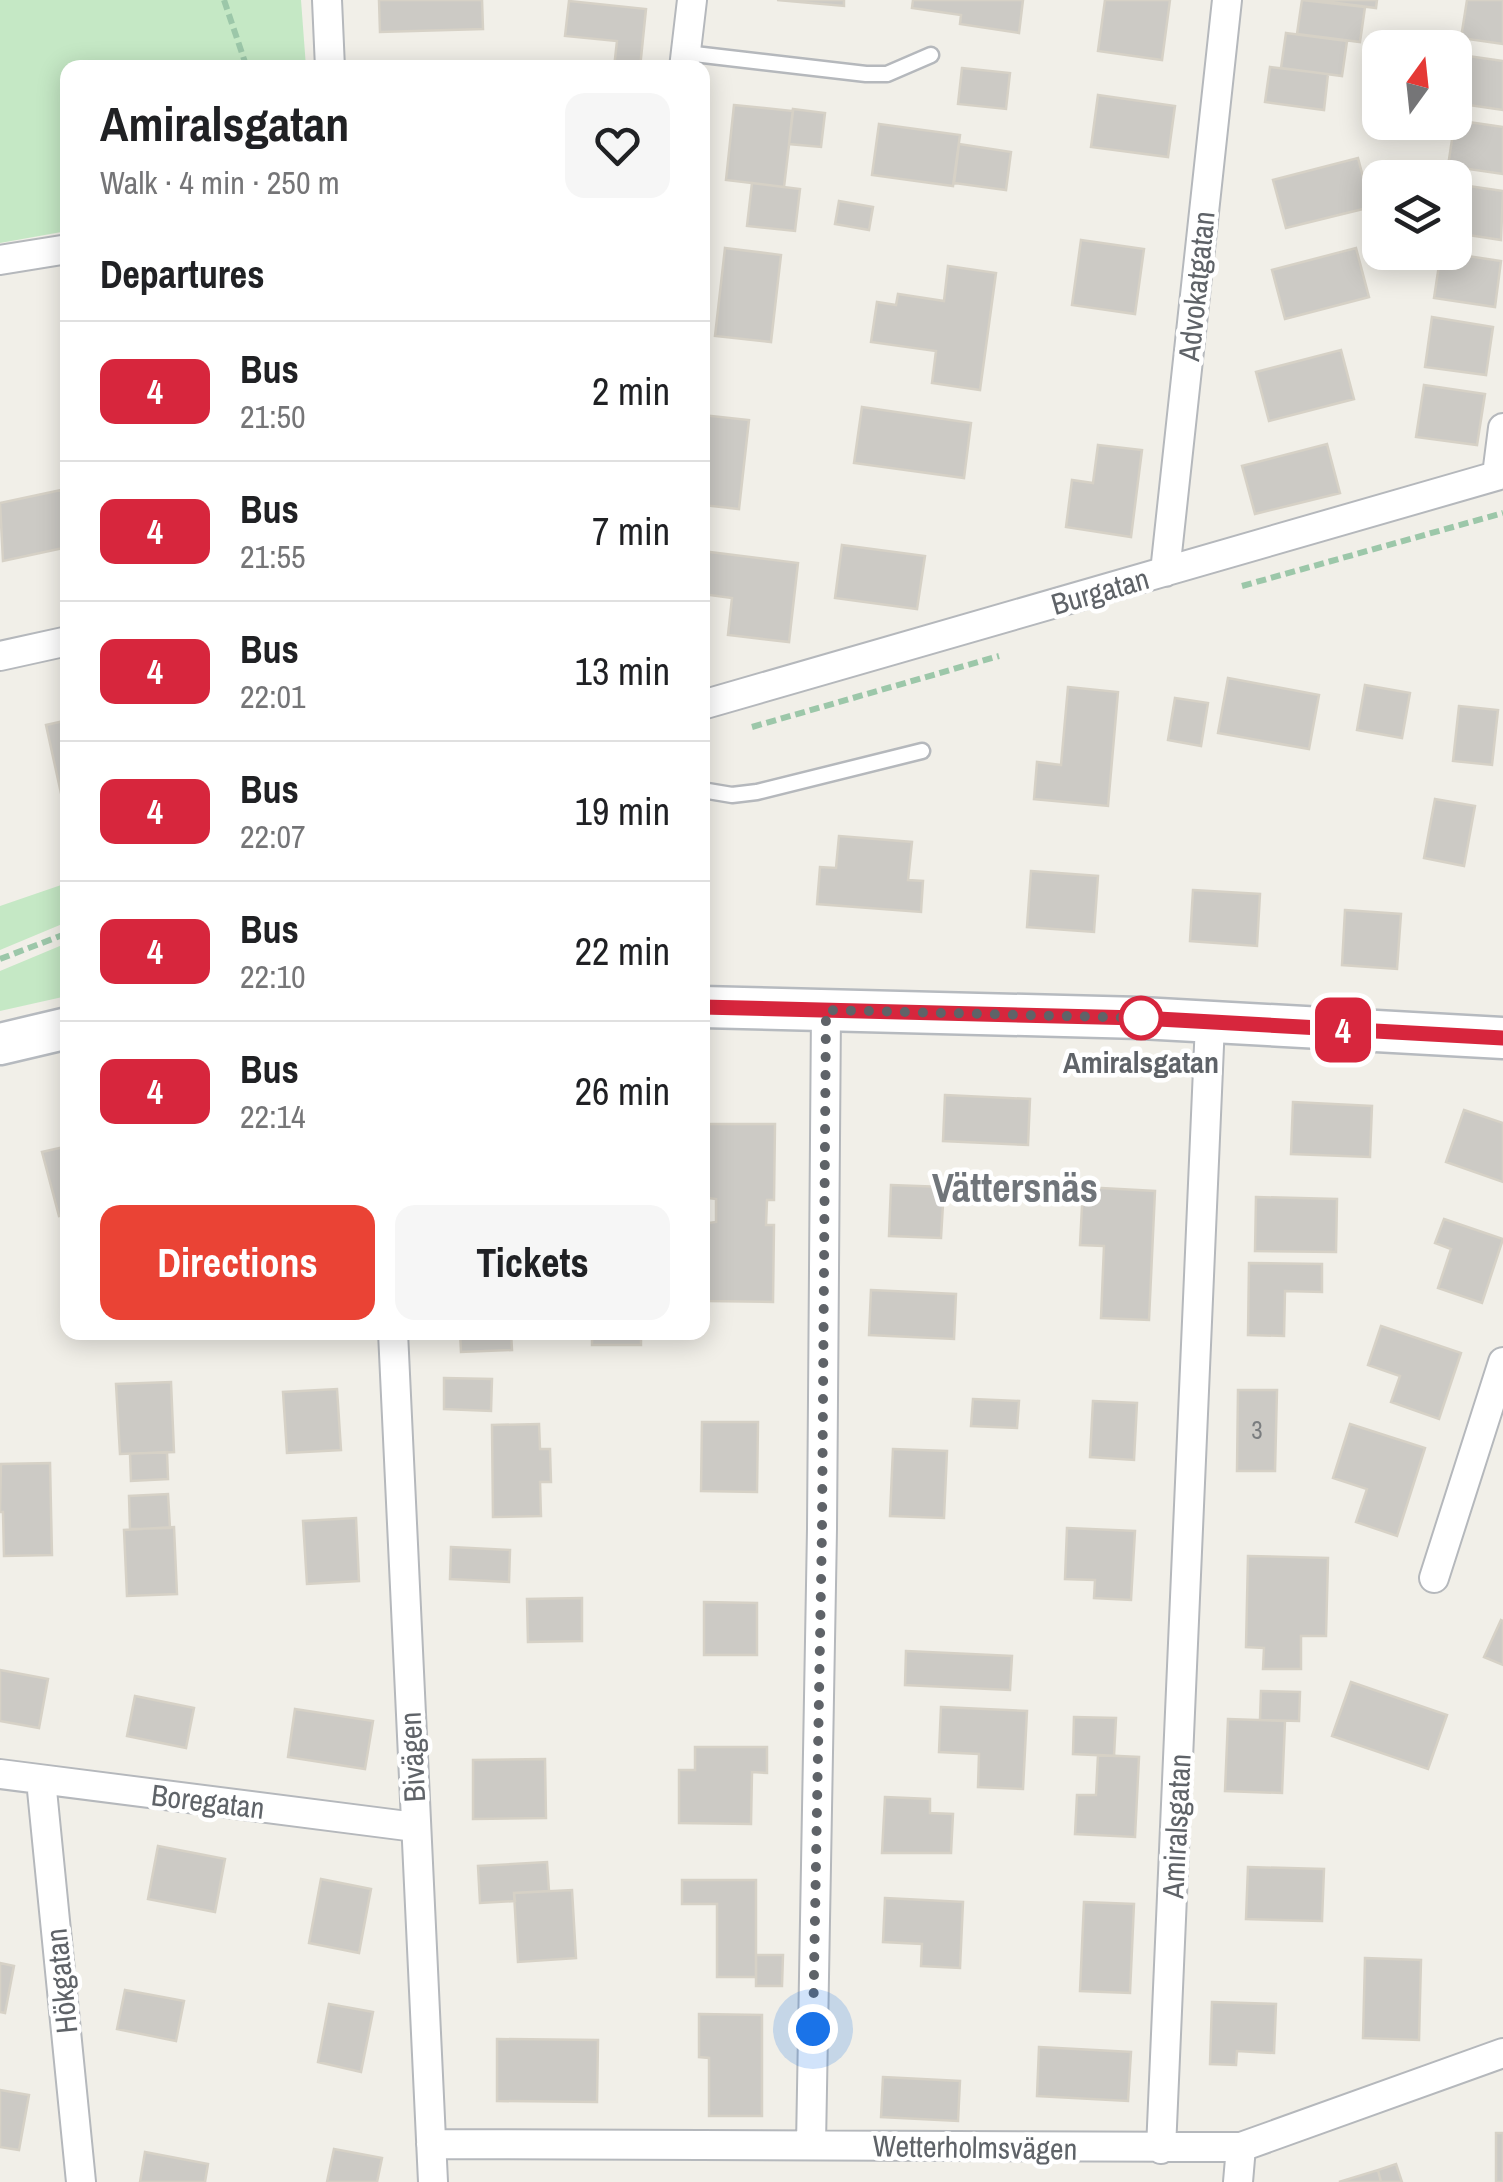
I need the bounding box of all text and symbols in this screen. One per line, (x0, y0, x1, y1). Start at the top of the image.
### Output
north arrow (1362, 30, 1472, 140)
map controls (1362, 30, 1472, 270)
text: Amiralsgatan (100, 91, 349, 156)
button: heart (565, 93, 670, 198)
button: layers (1362, 160, 1472, 270)
text: Walk · 4 min · 250 m (100, 161, 340, 204)
street label: Advokatgatan (1168, 209, 1224, 364)
text: Departures (100, 249, 265, 300)
text: Bus (240, 344, 299, 395)
text: 2 min (592, 366, 670, 417)
text: 4 (147, 368, 163, 415)
text: 21:50 (240, 395, 306, 438)
text: Bus (240, 484, 299, 535)
text: 7 min (592, 506, 670, 557)
text: 4 (147, 508, 163, 555)
text: 21:55 (240, 535, 306, 578)
street label: Burgatan (1046, 558, 1154, 624)
text: Bus (240, 624, 299, 675)
text: 13 min (575, 646, 670, 697)
text: 4 (147, 648, 163, 695)
text: 22:01 (240, 675, 306, 718)
text: Bus (240, 764, 299, 815)
text: 19 min (575, 786, 670, 837)
text: 4 (147, 788, 163, 835)
text: 22:07 (240, 815, 306, 858)
text: Bus (240, 904, 299, 955)
text: 22 min (575, 926, 670, 977)
text: 4 (147, 928, 163, 975)
text: 22:10 (240, 955, 306, 998)
marker: Amiralsgatan (1120, 997, 1162, 1039)
line badge: 4 (1310, 998, 1376, 1062)
text: 4 (1335, 1007, 1351, 1054)
place label: Amiralsgatan (1063, 1042, 1219, 1082)
text: Bus (240, 1044, 299, 1095)
text: 26 min (575, 1066, 670, 1117)
text: 4 (147, 1068, 163, 1115)
text: 22:14 (240, 1095, 306, 1138)
district label: Vättersnäs (932, 1161, 1098, 1214)
button: Directions (100, 1205, 375, 1320)
button: Tickets (395, 1205, 670, 1320)
house number: 3 (1251, 1413, 1263, 1447)
street label: Bivägen (390, 1711, 434, 1803)
street label: Amiralsgatan (1152, 1753, 1200, 1900)
street label: Boregatan (149, 1774, 267, 1828)
street label: Hökgatan (36, 1927, 86, 2035)
your location (788, 2004, 838, 2054)
street label: Wetterholmsvägen (872, 2125, 1078, 2169)

